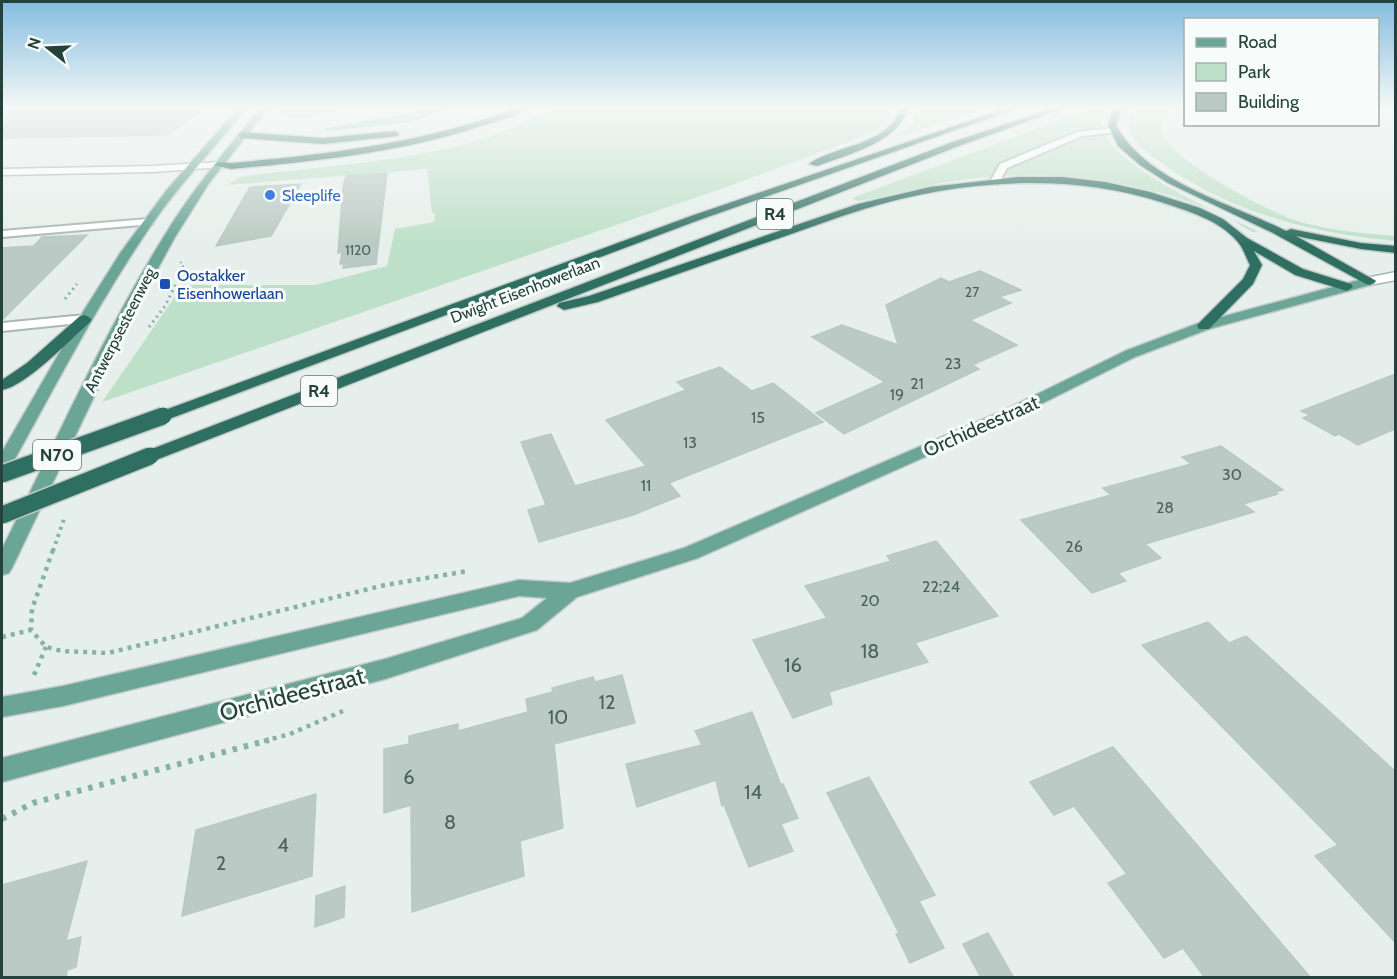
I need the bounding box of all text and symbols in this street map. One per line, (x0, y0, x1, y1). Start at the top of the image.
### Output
north arrow (18, 18, 78, 78)
legend (1184, 18, 1379, 126)
text: Road (1238, 31, 1277, 53)
text: N (23, 35, 45, 52)
text: Park (1238, 61, 1271, 83)
text: Building (1238, 91, 1300, 113)
place label: Sleeplife (282, 186, 341, 205)
marker: Sleeplife (263, 188, 277, 202)
road number: R4 (757, 199, 793, 229)
house number: 1120 (345, 241, 371, 259)
street label: Dwight Eisenhowerlaan (448, 253, 603, 327)
street label: Antwerpsesteenweg (80, 264, 160, 396)
place label: Oostakker Eisenhowerlaan (177, 266, 284, 303)
marker: Oostakker Eisenhowerlaan (158, 277, 172, 291)
house number: 27 (965, 283, 979, 301)
house number: 23 (944, 354, 962, 373)
house number: 21 (910, 374, 924, 393)
road number: R4 (301, 376, 337, 406)
house number: 19 (890, 385, 904, 404)
street label: Orchideestraat (919, 390, 1043, 462)
house number: 15 (751, 408, 765, 427)
house number: 13 (683, 433, 697, 452)
road number: N70 (33, 440, 81, 470)
house number: 30 (1222, 465, 1242, 484)
house number: 11 (641, 476, 651, 495)
house number: 28 (1156, 498, 1174, 517)
house number: 26 (1065, 537, 1083, 556)
house number: 22;24 (922, 577, 960, 596)
house number: 20 (860, 591, 880, 610)
house number: 18 (861, 639, 879, 663)
house number: 16 (784, 653, 802, 677)
street label: Orchideestraat (216, 661, 368, 727)
house number: 12 (599, 690, 616, 714)
house number: 10 (548, 705, 568, 729)
house number: 6 (403, 765, 415, 789)
house number: 14 (744, 780, 762, 804)
house number: 8 (444, 810, 456, 834)
house number: 4 (277, 833, 289, 857)
house number: 2 (216, 851, 226, 875)

